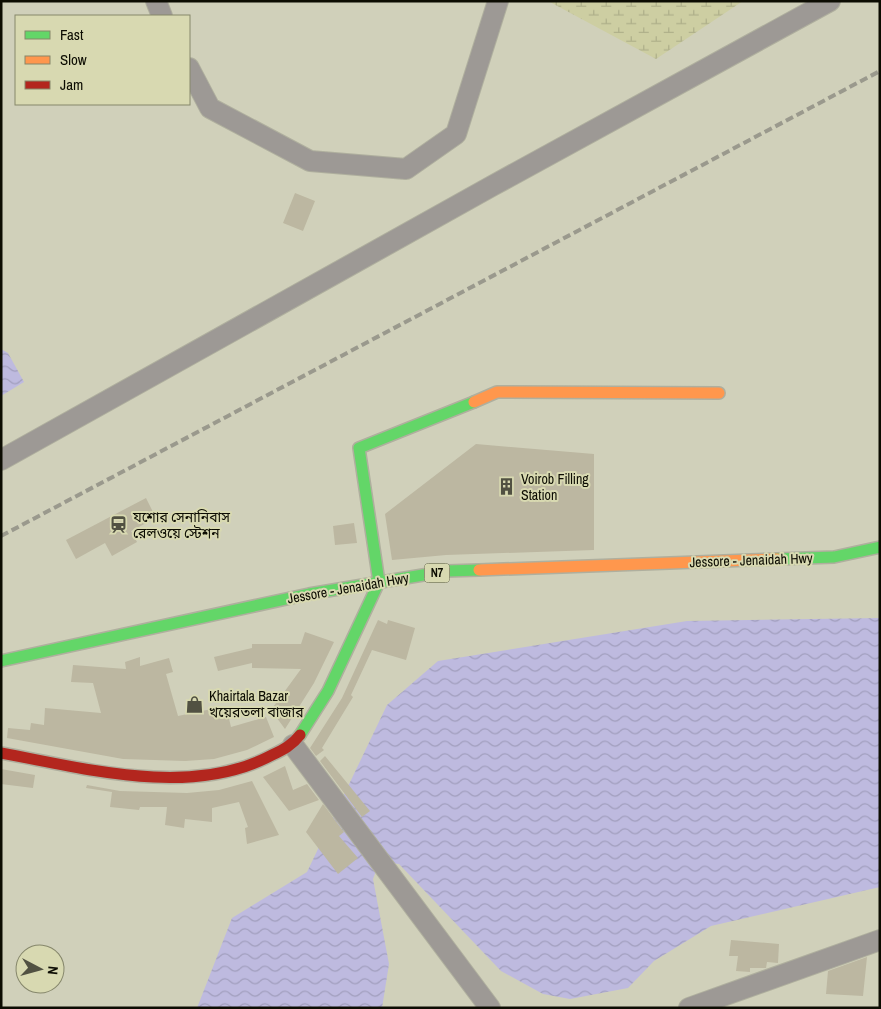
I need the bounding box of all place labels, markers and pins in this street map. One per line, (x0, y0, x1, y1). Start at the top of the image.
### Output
place label: Voirob Filling Station (521, 470, 589, 504)
building icon: Voirob Filling Station (497, 477, 517, 497)
place label: যশোর সেনানিবাস রেলওয়ে স্টেশন (132, 508, 230, 542)
station icon: যশোর সেনানিবাস রেলওয়ে স্টেশন (109, 515, 129, 535)
place label: Khairtala Bazar খয়েরতলা বাজার (209, 687, 304, 721)
shop icon: Khairtala Bazar খয়েরতলা বাজার (185, 694, 205, 714)

